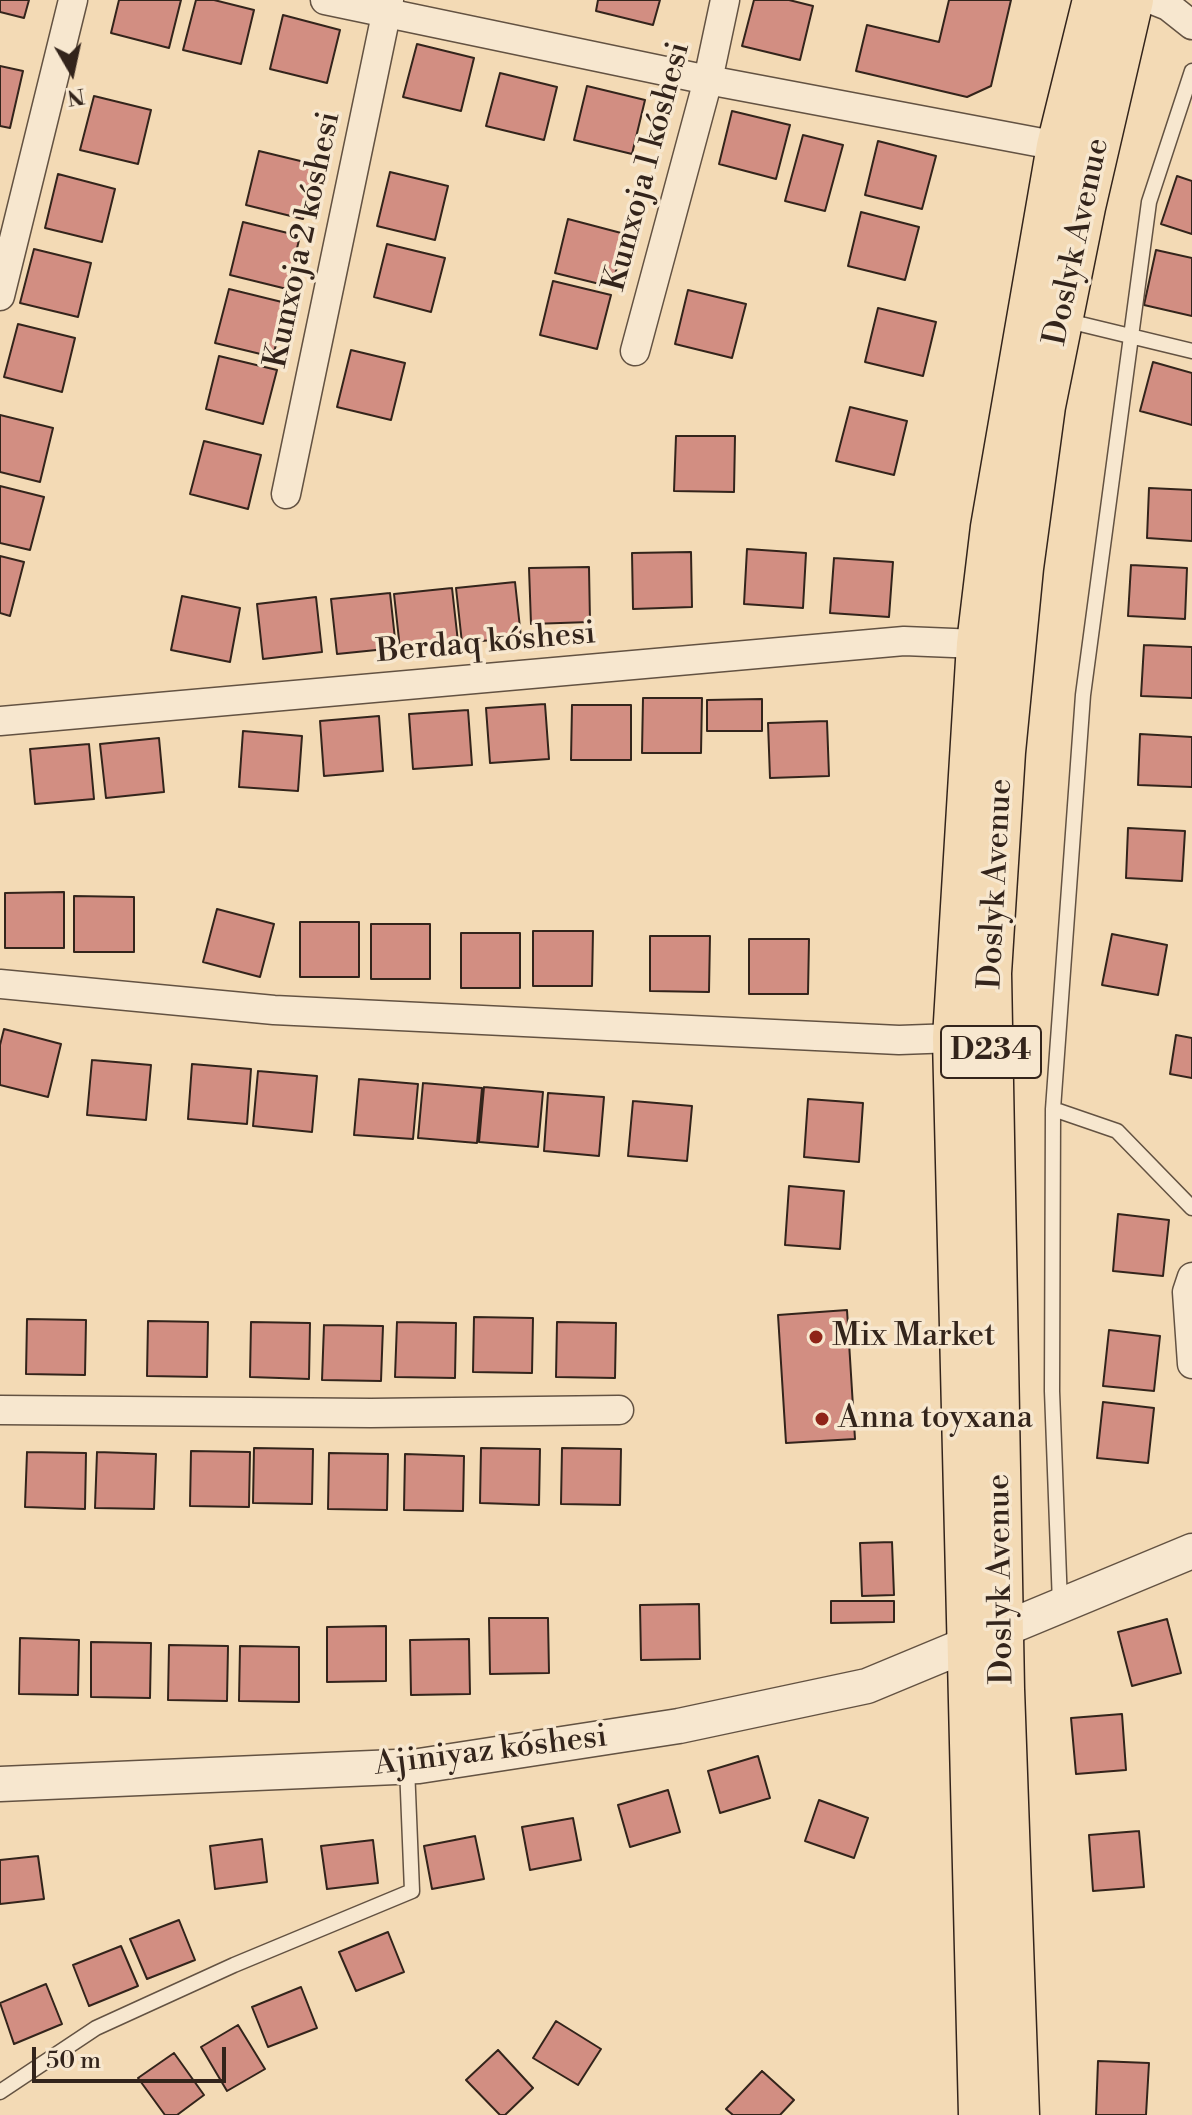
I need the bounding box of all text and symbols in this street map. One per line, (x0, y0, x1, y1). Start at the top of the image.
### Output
north arrow (32, 32, 112, 112)
street label: Kunxoja 1 kóshesi (596, 38, 700, 296)
text: N (65, 82, 87, 111)
street label: Kunxoja 2 kóshesi (258, 108, 350, 372)
street label: Doslyk Avenue (1037, 135, 1119, 349)
street label: Berdaq kóshesi (375, 615, 597, 673)
street label: Doslyk Avenue (972, 778, 1022, 990)
road number: D234 (941, 1026, 1041, 1078)
place label: Mix Market (832, 1318, 995, 1356)
marker: Mix Market (807, 1328, 825, 1346)
place label: Anna toyxana (838, 1400, 1033, 1438)
marker: Anna toyxana (813, 1410, 831, 1428)
street label: Doslyk Avenue (981, 1473, 1023, 1685)
street label: Ajiniyaz kóshesi (372, 1719, 610, 1785)
scale bar (36, 2031, 230, 2081)
text: 50 m (46, 2046, 101, 2076)

